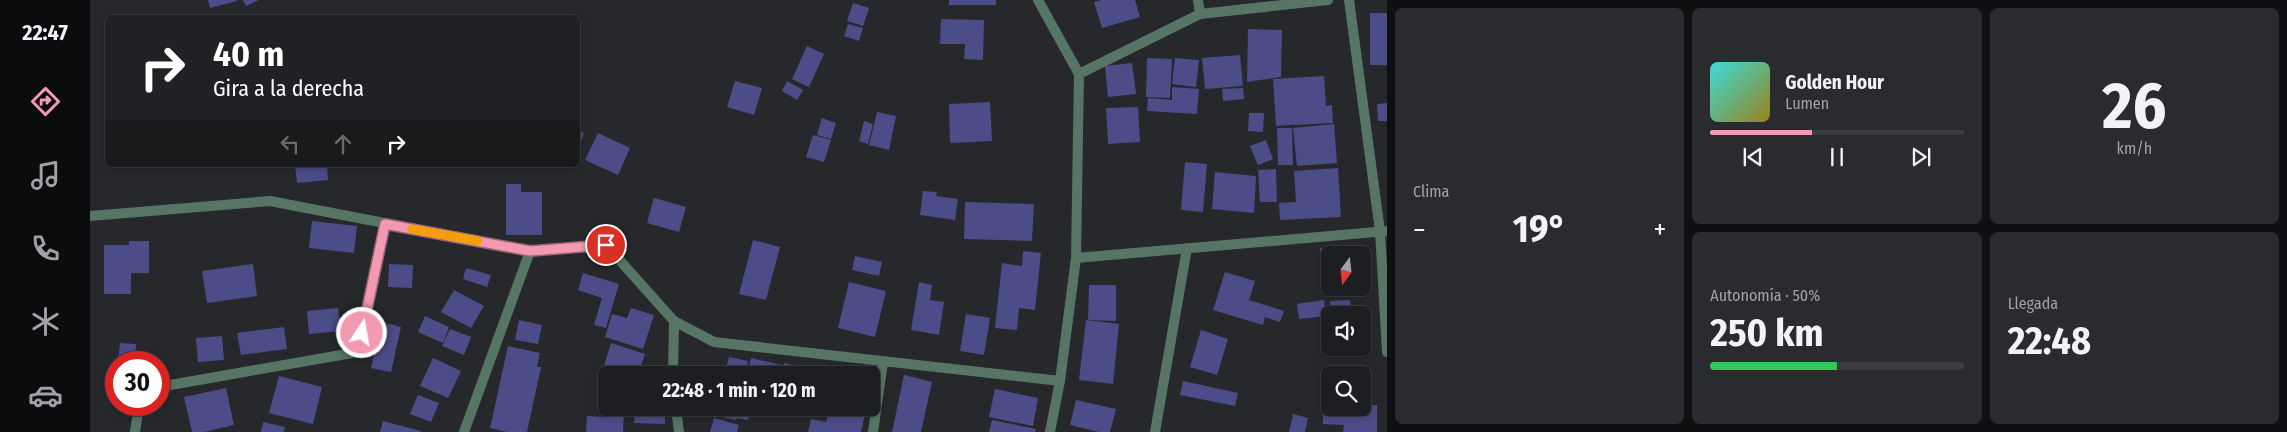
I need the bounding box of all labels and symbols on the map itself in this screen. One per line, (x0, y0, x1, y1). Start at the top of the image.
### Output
pin (585, 224, 627, 266)
north arrow (1321, 246, 1371, 296)
position arrow (335, 306, 387, 358)
speed limit sign: 30 (105, 351, 170, 416)

